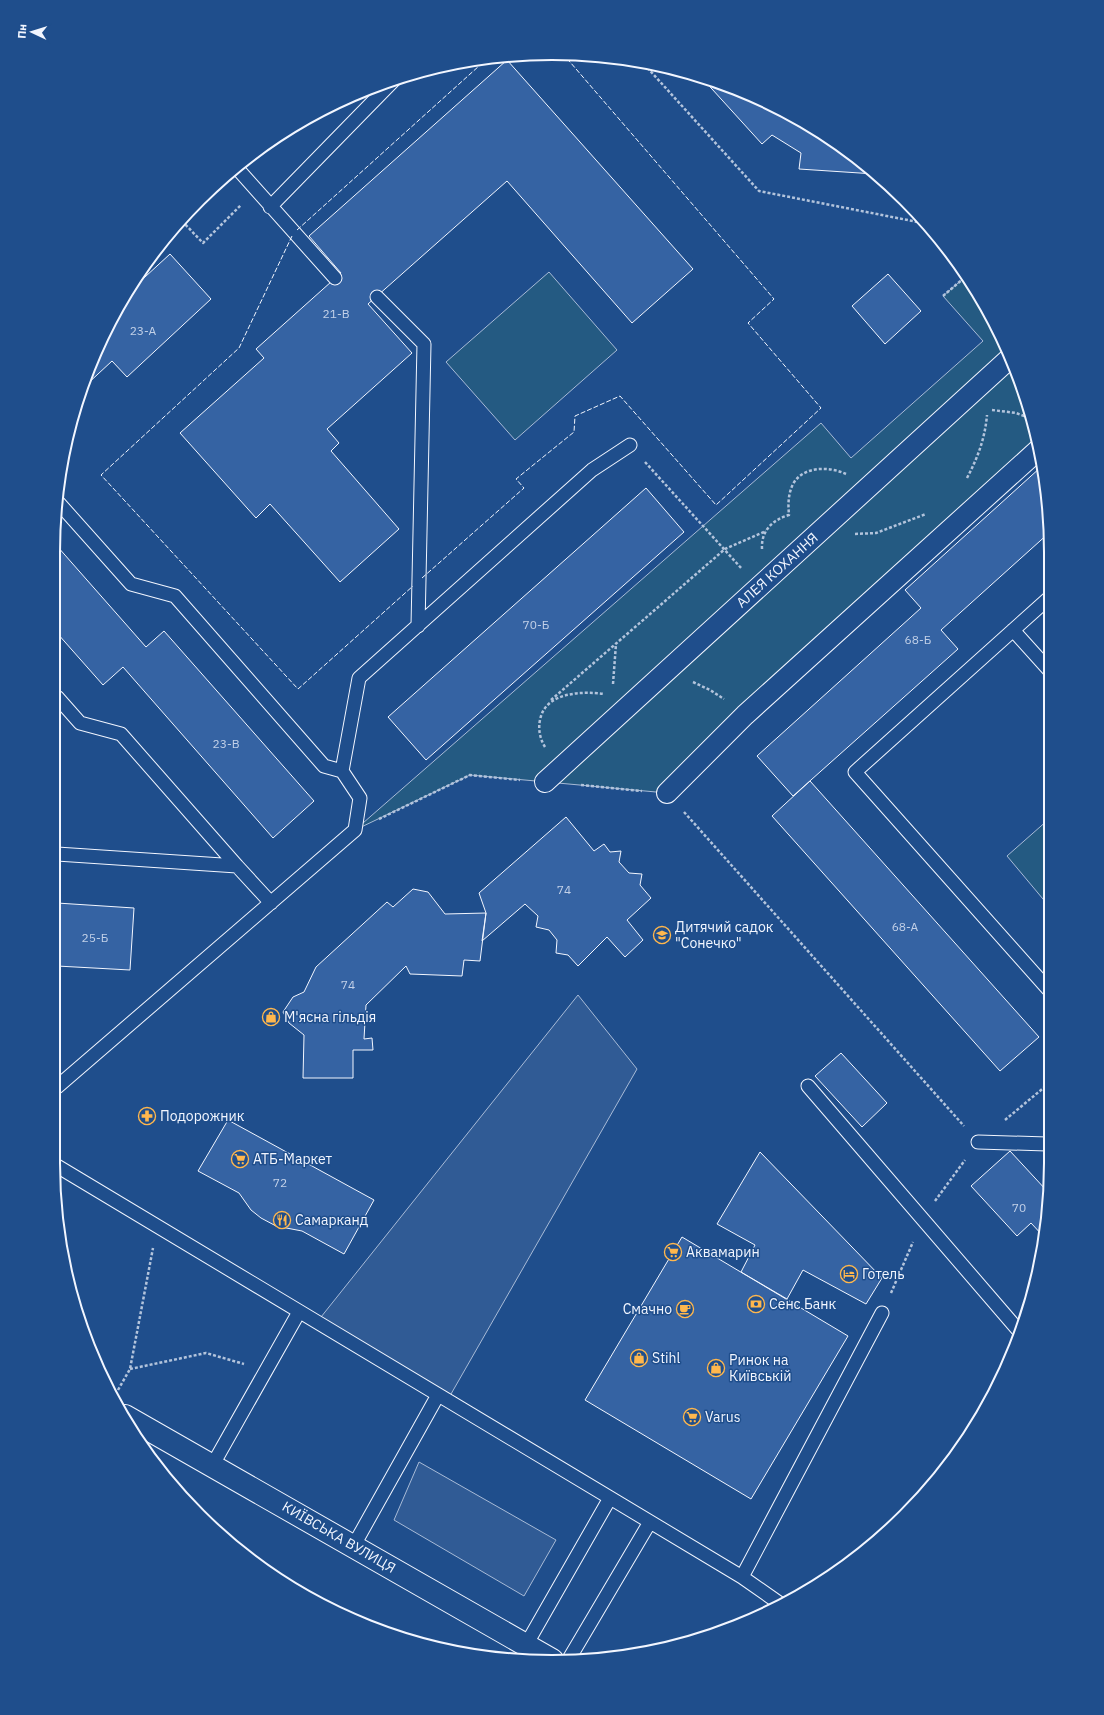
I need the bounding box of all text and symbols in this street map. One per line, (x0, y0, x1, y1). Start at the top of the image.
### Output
north arrow (12, 12, 52, 52)
text: Пн (15, 24, 30, 39)
house number: 21-В (322, 306, 350, 321)
house number: 23-А (130, 323, 157, 338)
street label: АЛЕЯ КОХАННЯ (732, 528, 822, 612)
house number: 70-Б (523, 617, 549, 632)
house number: 68-Б (905, 632, 931, 647)
house number: 23-В (212, 736, 240, 751)
house number: 74 (557, 882, 571, 897)
place label: Дитячий садок "Сонечко" (675, 918, 774, 952)
house number: 68-А (892, 919, 919, 934)
school or university icon: Дитячий садок "Сонечко" (652, 925, 672, 945)
house number: 25-Б (82, 930, 108, 945)
house number: 74 (341, 977, 355, 992)
shop icon: М'ясна гільдія (261, 1007, 281, 1027)
place label: М'ясна гільдія (284, 1008, 376, 1026)
pharmacy icon: Подорожник (137, 1106, 157, 1126)
place label: Подорожник (160, 1107, 245, 1125)
supermarket icon: АТБ-Маркет (230, 1149, 250, 1169)
place label: АТБ-Маркет (253, 1150, 333, 1168)
house number: 72 (273, 1175, 287, 1190)
house number: 70 (1012, 1200, 1026, 1215)
restaurant icon: Самарканд (272, 1210, 292, 1230)
place label: Самарканд (295, 1211, 368, 1229)
supermarket icon: Аквамарин (663, 1242, 683, 1262)
place label: Аквамарин (686, 1243, 760, 1261)
hotel icon: Готель (839, 1264, 859, 1284)
place label: Готель (862, 1265, 905, 1283)
bank icon: Сенс Банк (746, 1294, 766, 1314)
place label: Сенс Банк (769, 1295, 837, 1313)
cafe icon: Смачно (675, 1299, 695, 1319)
place label: Смачно (623, 1300, 672, 1318)
shop icon: Stihl (629, 1348, 649, 1368)
place label: Stihl (652, 1349, 680, 1367)
place label: Ринок на Київській (729, 1351, 791, 1385)
shop icon: Ринок на Київській (706, 1358, 726, 1378)
supermarket icon: Varus (682, 1407, 702, 1427)
place label: Varus (705, 1408, 741, 1426)
street label: КИЇВСЬКА ВУЛИЦЯ (279, 1497, 399, 1577)

